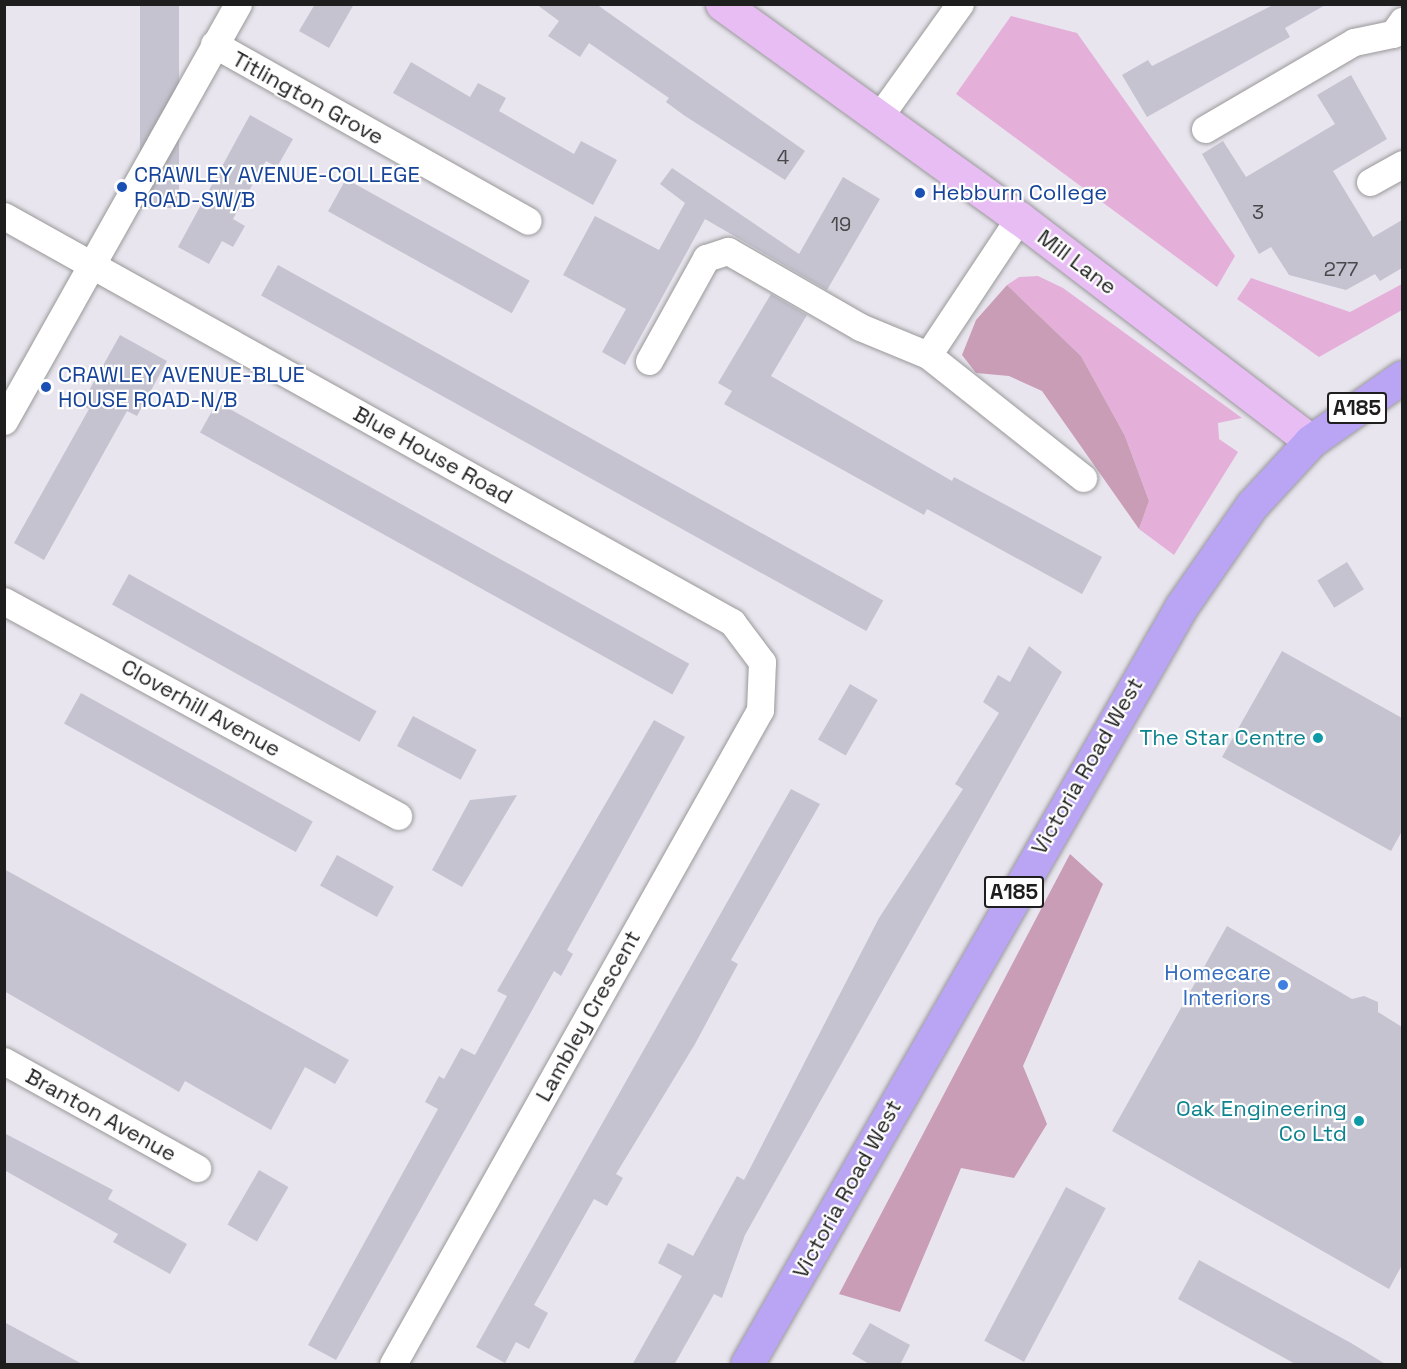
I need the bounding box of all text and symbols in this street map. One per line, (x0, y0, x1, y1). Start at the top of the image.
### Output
street label: Titlington Grove (228, 45, 388, 151)
house number: 4 (777, 145, 789, 169)
place label: CRAWLEY AVENUE-COLLEGE ROAD-SW/B (134, 161, 420, 212)
marker: CRAWLEY AVENUE-COLLEGE ROAD-SW/B (115, 180, 129, 194)
place label: Hebburn College (932, 180, 1107, 206)
marker: Hebburn College (913, 186, 927, 200)
house number: 3 (1252, 200, 1264, 224)
house number: 19 (831, 212, 851, 236)
street label: Mill Lane (1032, 224, 1122, 300)
house number: 277 (1324, 257, 1358, 281)
place label: CRAWLEY AVENUE-BLUE HOUSE ROAD-N/B (58, 361, 306, 412)
marker: CRAWLEY AVENUE-BLUE HOUSE ROAD-N/B (39, 380, 53, 394)
road number: A185 (1326, 390, 1388, 426)
street label: Blue House Road (349, 400, 517, 510)
street label: Cloverhill Avenue (117, 653, 285, 763)
street label: Victoria Road West (1026, 673, 1148, 859)
place label: The Star Centre (1139, 725, 1306, 751)
marker: The Star Centre (1311, 731, 1325, 745)
road number: A185 (982, 874, 1046, 910)
street label: Lambley Crescent (530, 926, 646, 1106)
place label: Homecare Interiors (1164, 959, 1271, 1010)
marker: Homecare Interiors (1276, 978, 1290, 992)
street label: Branton Avenue (21, 1063, 181, 1167)
street label: Victoria Road West (787, 1095, 907, 1283)
place label: Oak Engineering Co Ltd (1176, 1095, 1347, 1146)
marker: Oak Engineering Co Ltd (1352, 1114, 1366, 1128)

